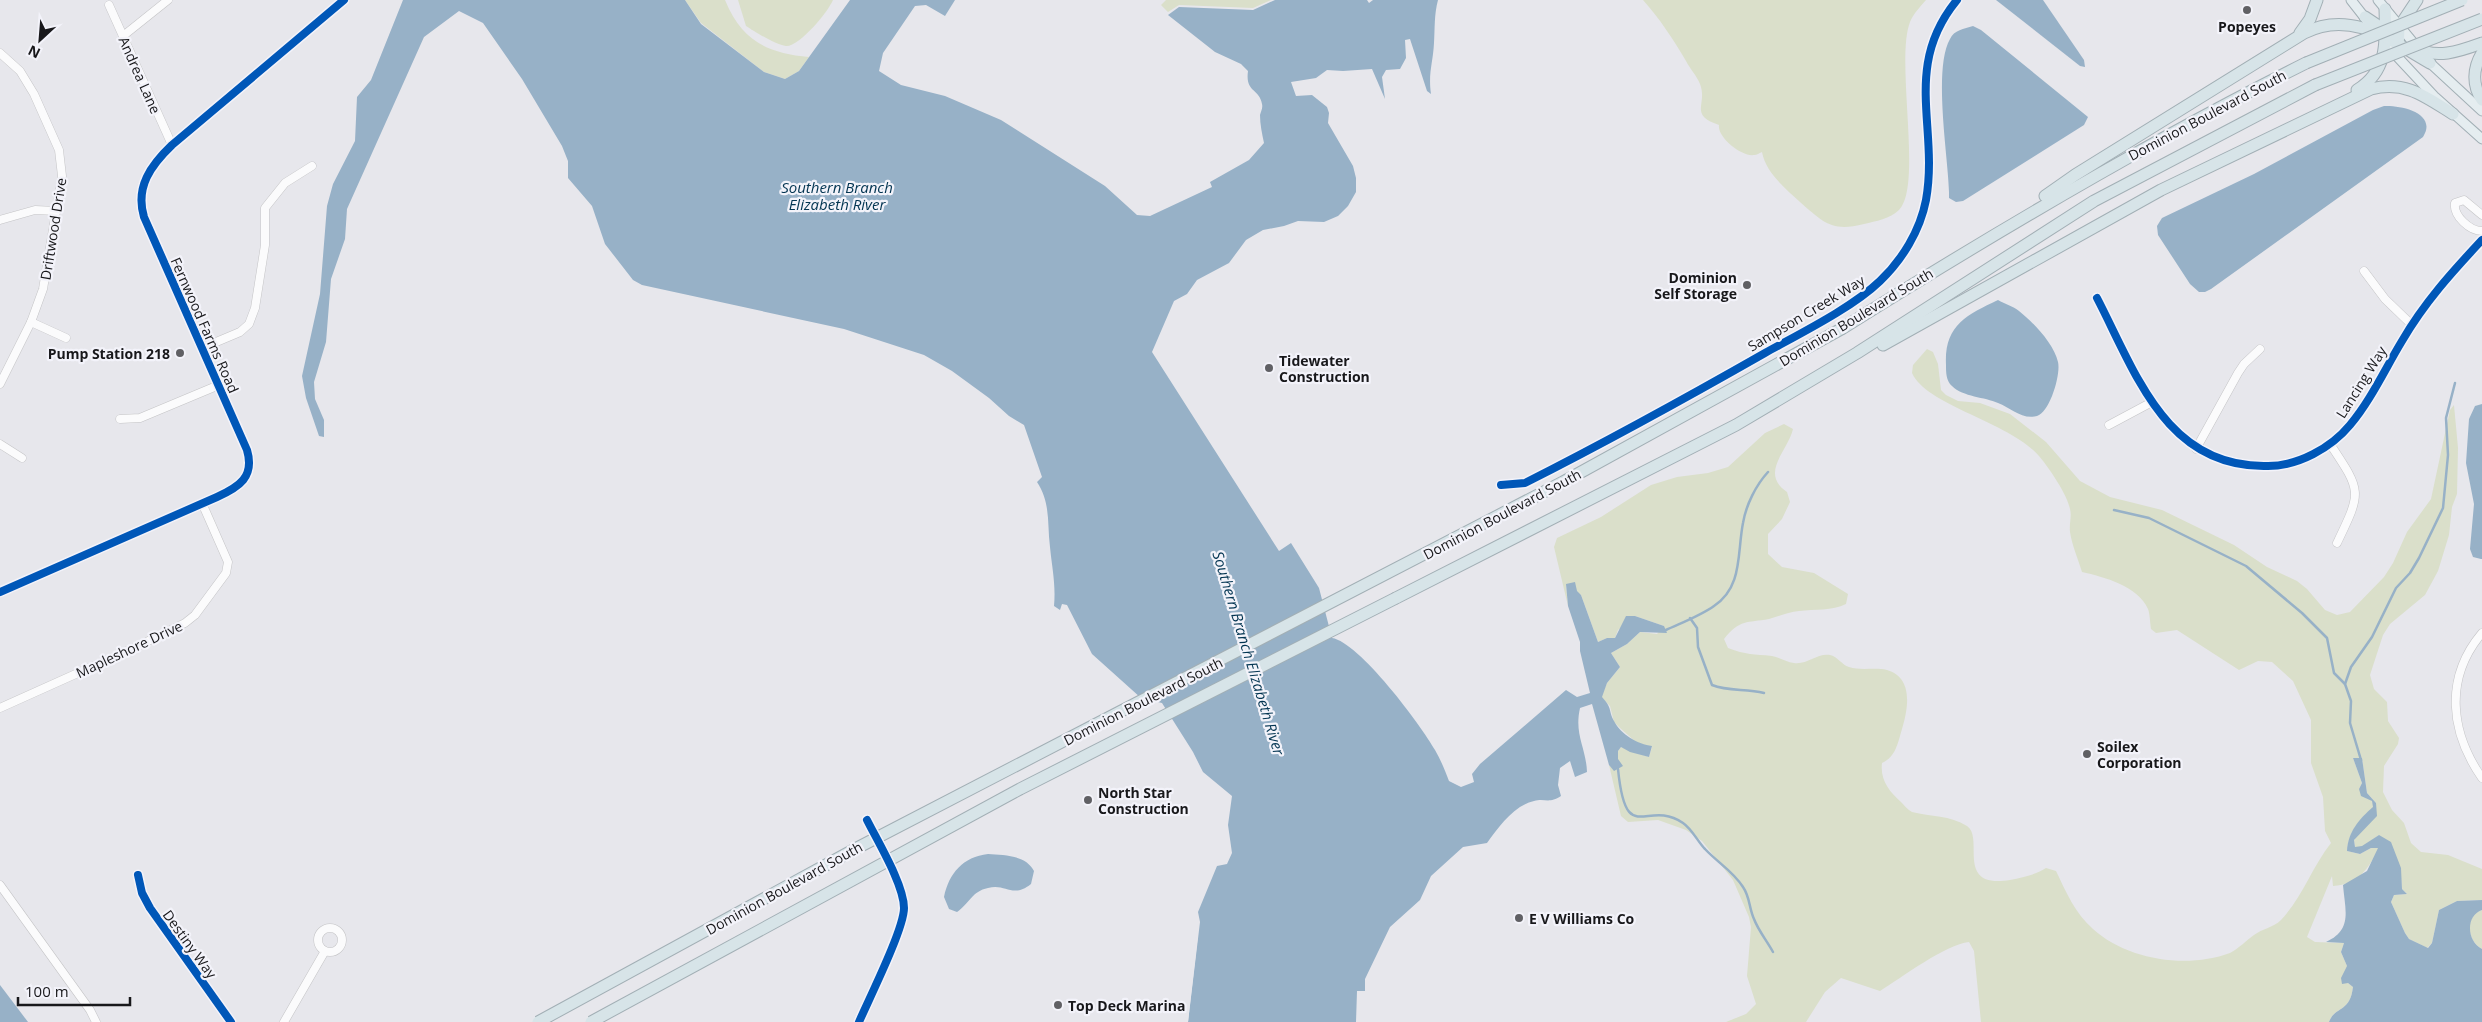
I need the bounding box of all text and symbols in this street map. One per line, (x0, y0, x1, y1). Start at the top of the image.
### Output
marker: Popeyes (2241, 4, 2253, 16)
north arrow (15, 15, 65, 65)
place label: Popeyes (2218, 17, 2276, 36)
street label: Andrea Lane (115, 33, 166, 117)
text: N (25, 41, 43, 63)
street label: Dominion Boulevard South (2125, 65, 2289, 165)
street label: Driftwood Drive (36, 176, 70, 281)
water label: Southern Branch Elizabeth River (781, 177, 893, 214)
street label: Fernwood Farms Road (166, 254, 244, 396)
street label: Dominion Boulevard South (1776, 263, 1936, 371)
place label: Dominion Self Storage (1654, 268, 1737, 303)
street label: Sampson Creek Way (1744, 270, 1869, 355)
marker: Dominion Self Storage (1741, 279, 1753, 291)
street label: Lancing Way (2331, 342, 2391, 422)
place label: Pump Station 218 (48, 344, 170, 363)
marker: Pump Station 218 (174, 347, 186, 359)
place label: Tidewater Construction (1279, 351, 1370, 386)
marker: Tidewater Construction (1263, 362, 1275, 374)
street label: Dominion Boulevard South (1420, 464, 1584, 564)
water label: Southern Branch Elizabeth River (1208, 549, 1290, 758)
street label: Mapleshore Drive (73, 616, 185, 682)
street label: Dominion Boulevard South (1060, 653, 1226, 749)
place label: Soilex Corporation (2097, 737, 2182, 772)
marker: Soilex Corporation (2081, 748, 2093, 760)
place label: North Star Construction (1098, 783, 1189, 818)
marker: North Star Construction (1082, 794, 1094, 806)
street label: Dominion Boulevard South (702, 837, 866, 939)
street label: Destiny Way (159, 906, 222, 983)
place label: E V Williams Co (1529, 909, 1635, 928)
marker: E V Williams Co (1513, 912, 1525, 924)
scale bar (18, 974, 130, 1006)
text: 100 m (25, 981, 69, 1001)
place label: Top Deck Marina (1068, 996, 1185, 1015)
marker: Top Deck Marina (1052, 999, 1064, 1011)

